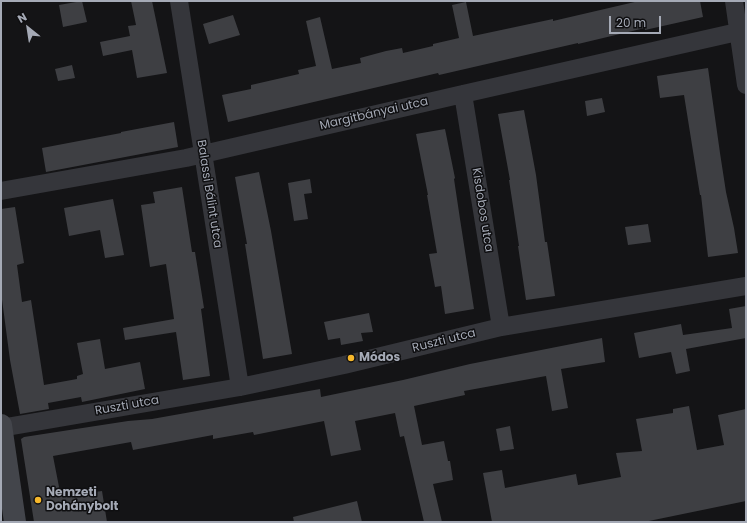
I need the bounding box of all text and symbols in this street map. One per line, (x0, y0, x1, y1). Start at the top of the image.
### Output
north arrow (8, 8, 48, 48)
scale bar (611, 8, 663, 34)
text: N (14, 9, 30, 27)
text: 20 m (616, 14, 646, 31)
street label: Margitbányai utca (318, 95, 430, 133)
street label: Balassi Bálint utca (193, 139, 225, 249)
street label: Kisdobos utca (468, 167, 496, 253)
street label: Ruszti utca (411, 326, 477, 356)
place label: Módos (359, 351, 400, 365)
marker: Módos (346, 353, 356, 363)
street label: Ruszti utca (94, 393, 160, 419)
place label: Nemzeti Dohánybolt (46, 486, 118, 514)
marker: Nemzeti Dohánybolt (33, 495, 43, 505)

